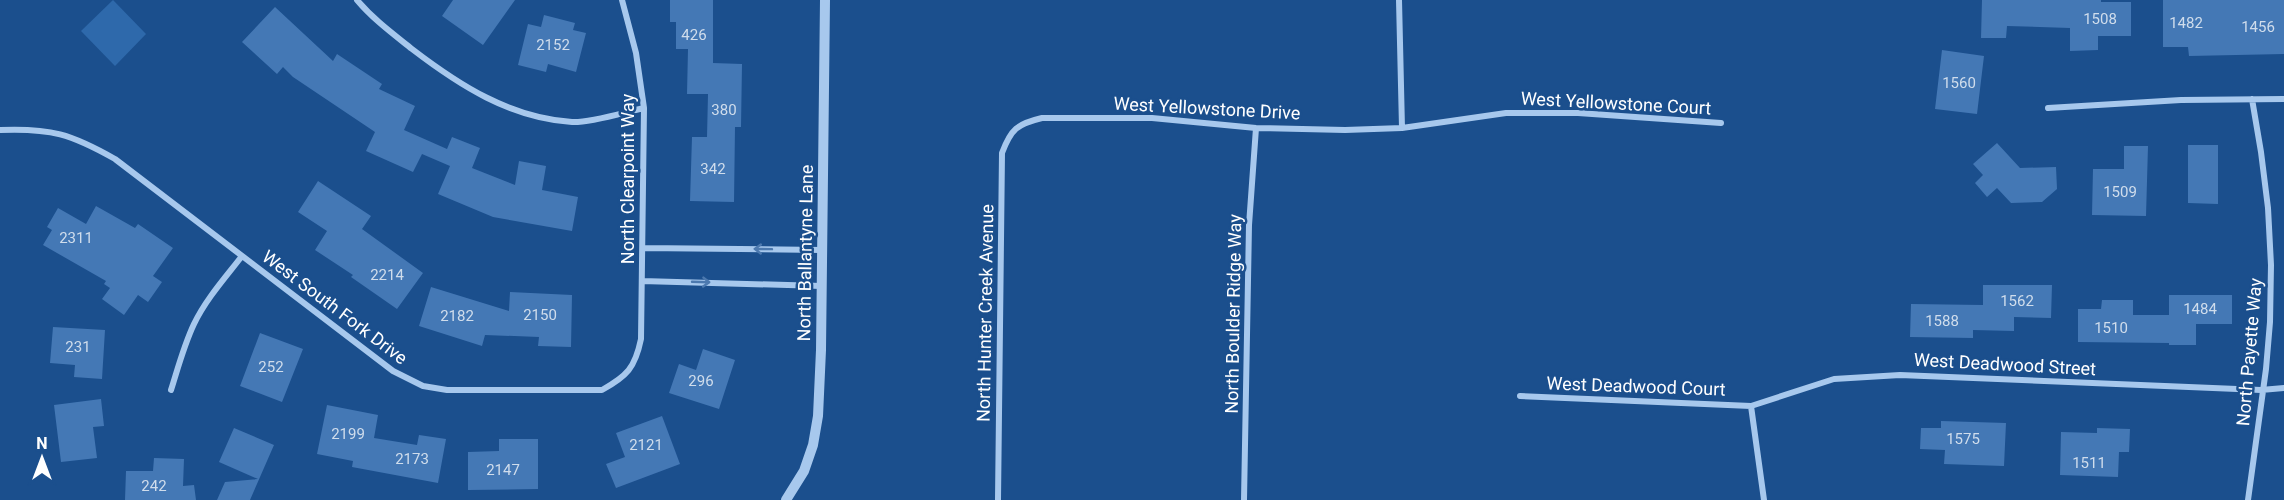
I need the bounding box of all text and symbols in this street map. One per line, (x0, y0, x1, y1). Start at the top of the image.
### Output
house number: 1508 (2083, 10, 2117, 28)
house number: 1482 (2169, 14, 2203, 32)
house number: 1456 (2241, 18, 2275, 36)
house number: 426 (681, 26, 707, 44)
house number: 2152 (536, 36, 570, 54)
house number: 1560 (1942, 74, 1976, 92)
street label: West Yellowstone Court (1520, 88, 1712, 118)
street label: North Clearpoint Way (617, 93, 638, 264)
street label: West Yellowstone Drive (1113, 93, 1301, 123)
house number: 380 (711, 101, 737, 119)
house number: 342 (700, 160, 726, 178)
street label: North Ballantyne Lane (793, 164, 817, 342)
house number: 1509 (2103, 183, 2137, 201)
street label: North Hunter Creek Avenue (973, 204, 997, 422)
street label: North Boulder Ridge Way (1221, 214, 1245, 414)
house number: 2311 (59, 229, 93, 247)
one-way arrow (754, 243, 774, 255)
street label: West South Fork Drive (258, 246, 412, 368)
house number: 2214 (370, 266, 404, 284)
one-way arrow (690, 276, 710, 288)
street label: North Payette Way (2232, 277, 2266, 427)
house number: 1562 (2000, 292, 2034, 310)
house number: 1484 (2183, 300, 2217, 318)
house number: 2150 (523, 306, 557, 324)
house number: 2182 (440, 307, 474, 325)
house number: 1588 (1925, 312, 1959, 330)
house number: 1510 (2094, 319, 2128, 337)
house number: 231 (65, 338, 91, 356)
street label: West Deadwood Street (1913, 349, 2097, 379)
house number: 252 (258, 358, 284, 376)
house number: 296 (688, 372, 714, 390)
street label: West Deadwood Court (1546, 372, 1726, 400)
house number: 2199 (331, 425, 365, 443)
north arrow (12, 428, 72, 488)
house number: 1575 (1946, 430, 1980, 448)
text: N (36, 434, 48, 453)
house number: 2121 (629, 436, 663, 454)
house number: 2173 (395, 450, 429, 468)
house number: 1511 (2072, 454, 2106, 472)
house number: 2147 (486, 461, 520, 479)
house number: 242 (141, 477, 167, 495)

